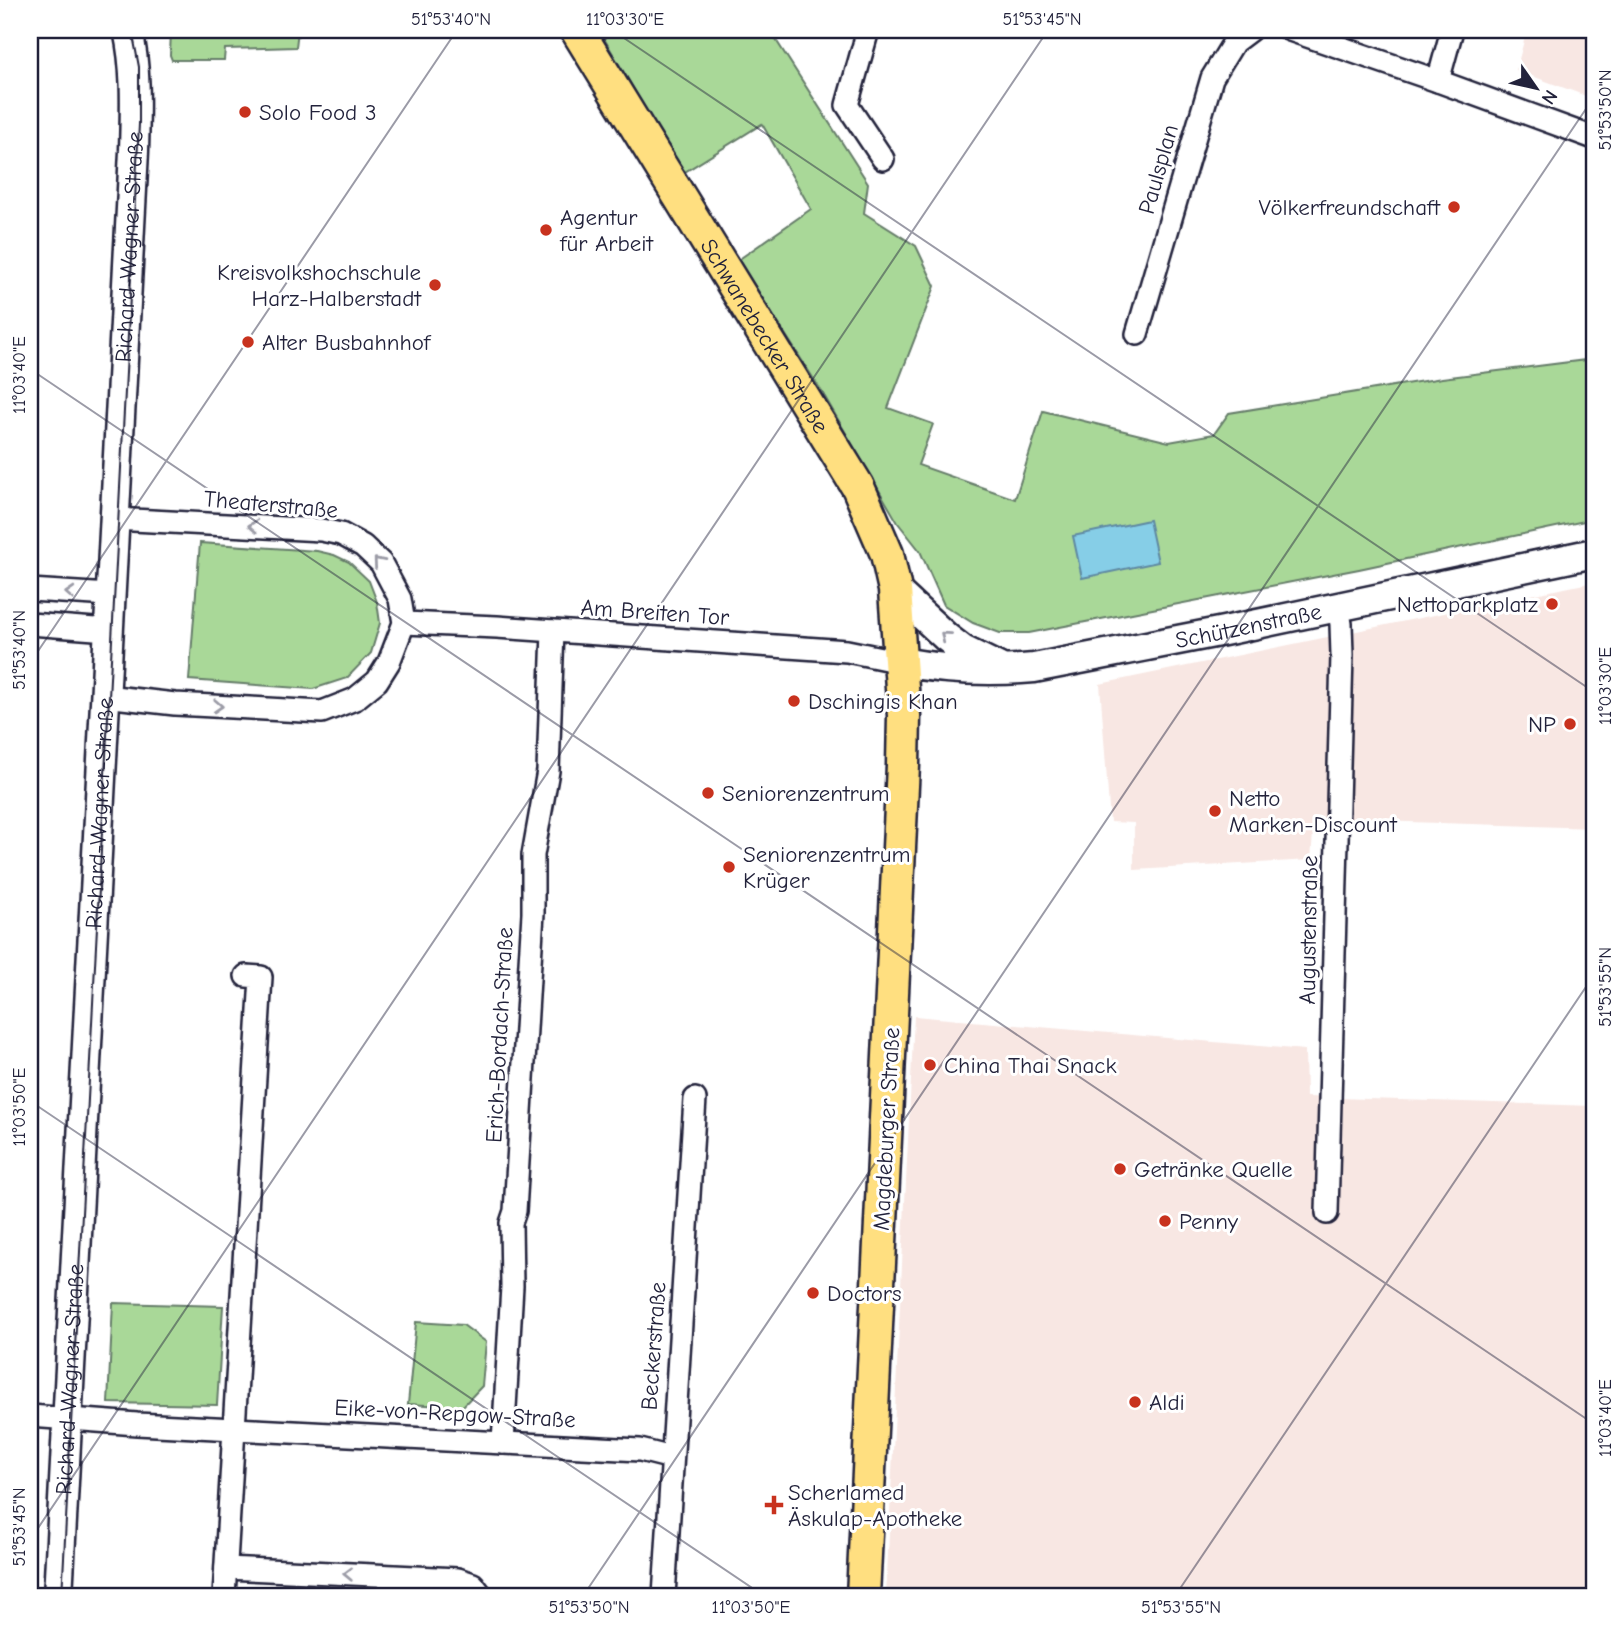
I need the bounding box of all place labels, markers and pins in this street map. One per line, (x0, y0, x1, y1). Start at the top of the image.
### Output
place label: Solo Food 3 (259, 99, 377, 126)
marker: Solo Food 3 (237, 104, 253, 120)
place label: Völkerfreundschaft (1259, 194, 1441, 221)
marker: Völkerfreundschaft (1446, 199, 1462, 215)
place label: Agentur für Arbeit (559, 204, 655, 257)
marker: Agentur für Arbeit (538, 222, 554, 238)
place label: Kreisvolkshochschule Harz-Halberstadt (217, 259, 422, 312)
marker: Kreisvolkshochschule Harz-Halberstadt (427, 277, 443, 293)
place label: Alter Busbahnhof (262, 329, 432, 356)
marker: Alter Busbahnhof (240, 334, 256, 350)
place label: Nettoparkplatz (1397, 591, 1538, 618)
marker: Nettoparkplatz (1544, 596, 1560, 612)
place label: Dschingis Khan (808, 688, 958, 715)
marker: Dschingis Khan (786, 693, 802, 709)
place label: NP (1528, 711, 1556, 738)
marker: NP (1562, 716, 1578, 732)
place label: Seniorenzentrum (722, 780, 889, 807)
marker: Seniorenzentrum (700, 785, 716, 801)
place label: Netto Marken-Discount (1229, 785, 1398, 838)
marker: Netto Marken-Discount (1207, 803, 1223, 819)
place label: Seniorenzentrum Krüger (743, 841, 910, 894)
marker: Seniorenzentrum Krüger (721, 859, 737, 875)
place label: China Thai Snack (944, 1052, 1117, 1079)
marker: China Thai Snack (922, 1057, 938, 1073)
place label: Getränke Quelle (1134, 1156, 1293, 1183)
marker: Getränke Quelle (1112, 1161, 1128, 1177)
place label: Penny (1179, 1208, 1239, 1235)
marker: Penny (1157, 1213, 1173, 1229)
place label: Doctors (827, 1280, 902, 1307)
marker: Doctors (805, 1285, 821, 1301)
place label: Aldi (1149, 1389, 1185, 1416)
marker: Aldi (1127, 1394, 1143, 1410)
place label: Scherlamed Äskulap-Apotheke (788, 1479, 962, 1532)
marker: Scherlamed Äskulap-Apotheke (766, 1497, 782, 1513)

